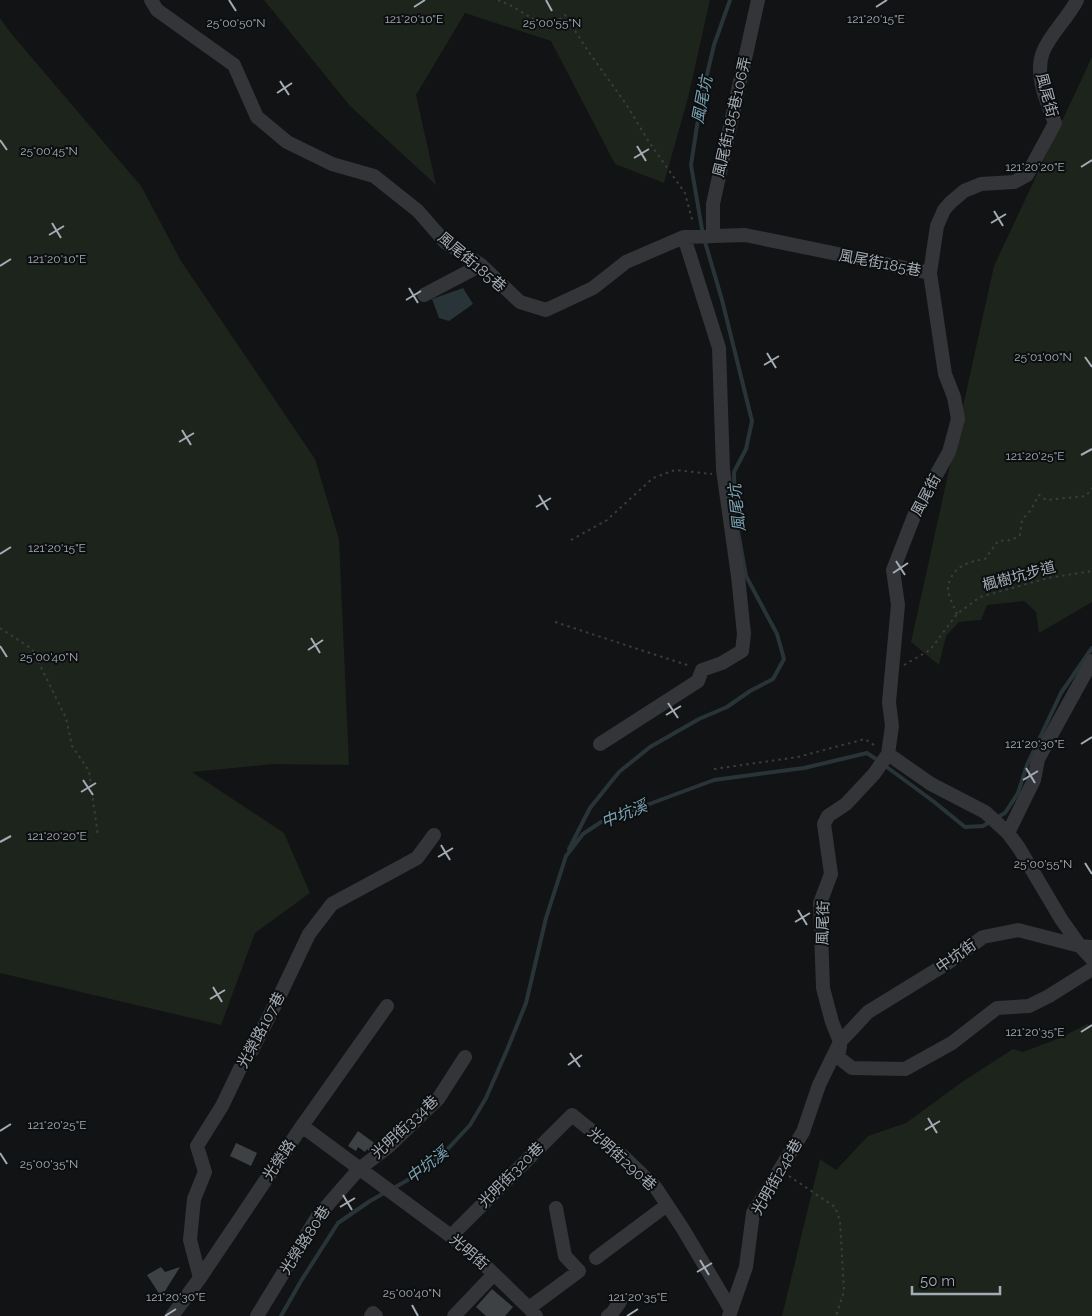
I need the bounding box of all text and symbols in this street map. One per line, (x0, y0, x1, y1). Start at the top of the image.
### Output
text: 121°20'10"E (385, 12, 443, 26)
text: 121°20'15"E (847, 12, 905, 26)
text: 25°00'50"N (206, 16, 266, 30)
text: 25°00'55"N (523, 16, 581, 30)
street label: 風尾街185巷106弄 (709, 55, 755, 179)
street label: 風尾街 (1032, 71, 1062, 119)
water label: 風尾坑 (688, 73, 716, 125)
text: 25°00'45"N (20, 144, 78, 158)
text: 121°20'20"E (1005, 160, 1065, 174)
street label: 風尾街185巷 (434, 228, 510, 296)
street label: 風尾街185巷 (837, 246, 923, 280)
text: 121°20'10"E (28, 252, 86, 266)
text: 25°01'00"N (1014, 350, 1072, 364)
text: 121°20'25"E (1006, 449, 1064, 463)
street label: 風尾街 (907, 471, 945, 519)
water label: 風尾坑 (725, 481, 749, 533)
text: 121°20'15"E (28, 541, 86, 555)
street label: 楓樹坑步道 (980, 558, 1058, 594)
text: 25°00'40"N (20, 650, 78, 664)
text: 121°20'30"E (1005, 737, 1065, 751)
water label: 中坑溪 (598, 795, 652, 832)
text: 121°20'20"E (27, 829, 87, 843)
text: 25°00'55"N (1014, 857, 1072, 871)
street label: 風尾街 (814, 900, 832, 946)
street label: 中坑街 (932, 936, 980, 976)
street label: 光榮路107巷 (233, 989, 289, 1071)
text: 121°20'35"E (1005, 1025, 1065, 1039)
street label: 光明街334巷 (368, 1092, 442, 1162)
text: 121°20'25"E (28, 1118, 86, 1132)
street label: 光明街290巷 (584, 1124, 660, 1194)
street label: 光榮路 (259, 1136, 299, 1184)
street label: 光明街248巷 (748, 1136, 806, 1218)
street label: 光明街320巷 (475, 1139, 547, 1211)
water label: 中坑溪 (402, 1142, 453, 1187)
text: 25°00'35"N (20, 1157, 78, 1171)
street label: 光榮路80巷 (276, 1202, 334, 1278)
street label: 光明街 (446, 1230, 492, 1274)
scale bar (912, 1264, 1000, 1296)
text: 50 m (920, 1272, 955, 1290)
text: 25°00'40"N (383, 1286, 441, 1300)
text: 121°20'30"E (146, 1290, 206, 1304)
text: 121°20'35"E (608, 1290, 668, 1304)

